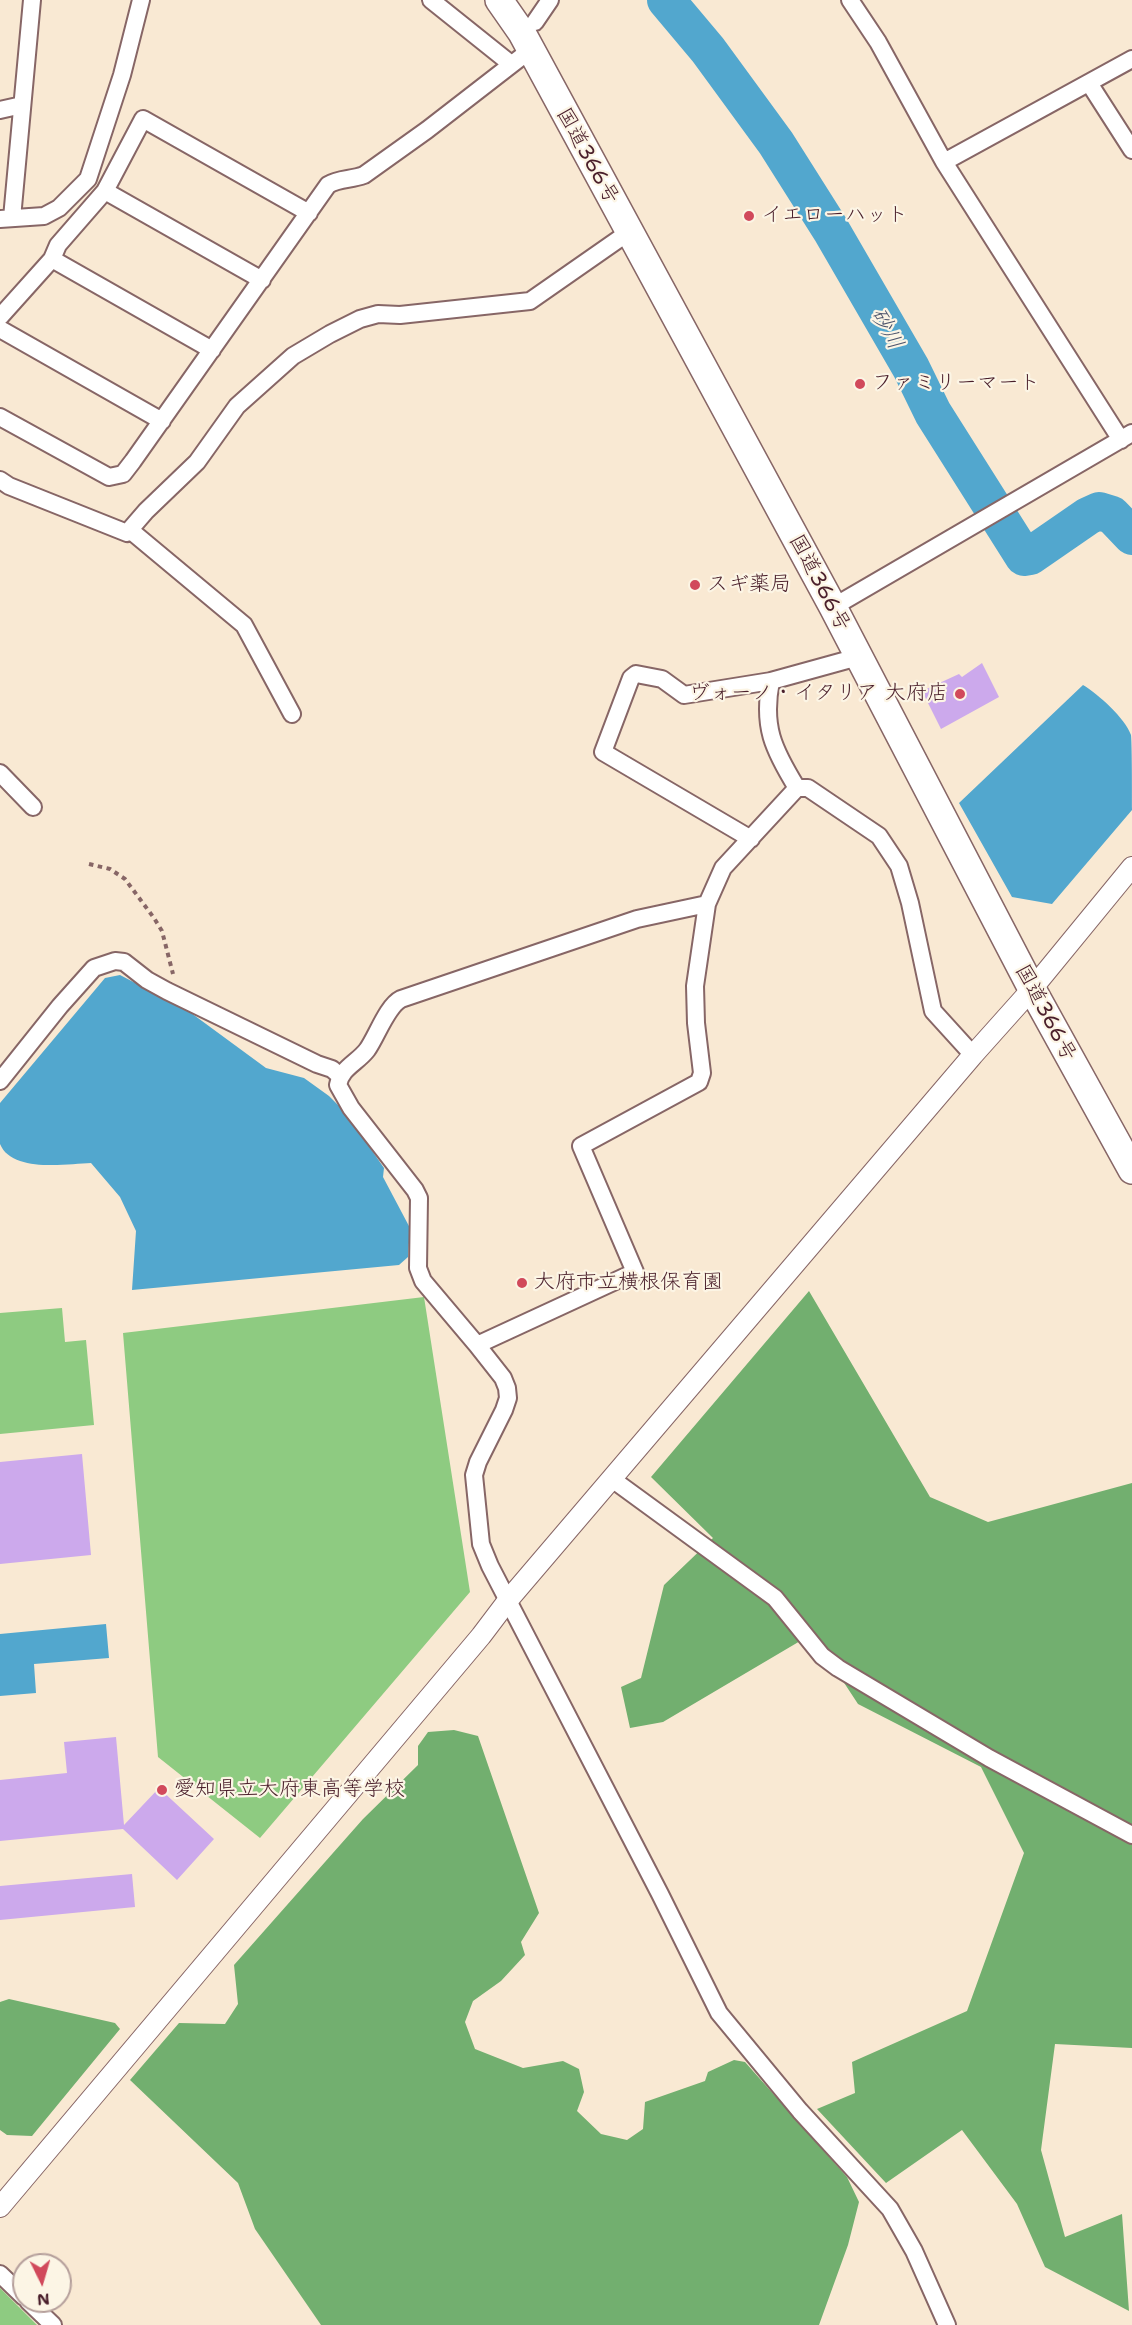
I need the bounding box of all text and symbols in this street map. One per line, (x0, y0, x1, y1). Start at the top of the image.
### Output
street label: 国道366号 (550, 104, 624, 208)
place label: イエローハット (761, 203, 908, 229)
marker: イエローハット (742, 209, 756, 223)
water label: 砂川 (864, 303, 908, 355)
place label: ファミリーマート (872, 371, 1040, 397)
marker: ファミリーマート (853, 377, 867, 391)
street label: 国道366号 (783, 530, 855, 636)
place label: スギ薬局 (707, 572, 791, 598)
marker: スギ薬局 (688, 578, 702, 592)
place label: ヴォーノ・イタリア 大府店 (689, 681, 948, 707)
marker: ヴォーノ・イタリア 大府店 (953, 687, 967, 701)
street label: 国道366号 (1009, 960, 1081, 1066)
place label: 大府市立横根保育園 (534, 1270, 723, 1296)
marker: 大府市立横根保育園 (515, 1276, 529, 1290)
place label: 愛知県立大府東高等学校 (174, 1777, 405, 1803)
marker: 愛知県立大府東高等学校 (155, 1783, 169, 1797)
north arrow (12, 2253, 72, 2313)
text: N (36, 2288, 51, 2310)

